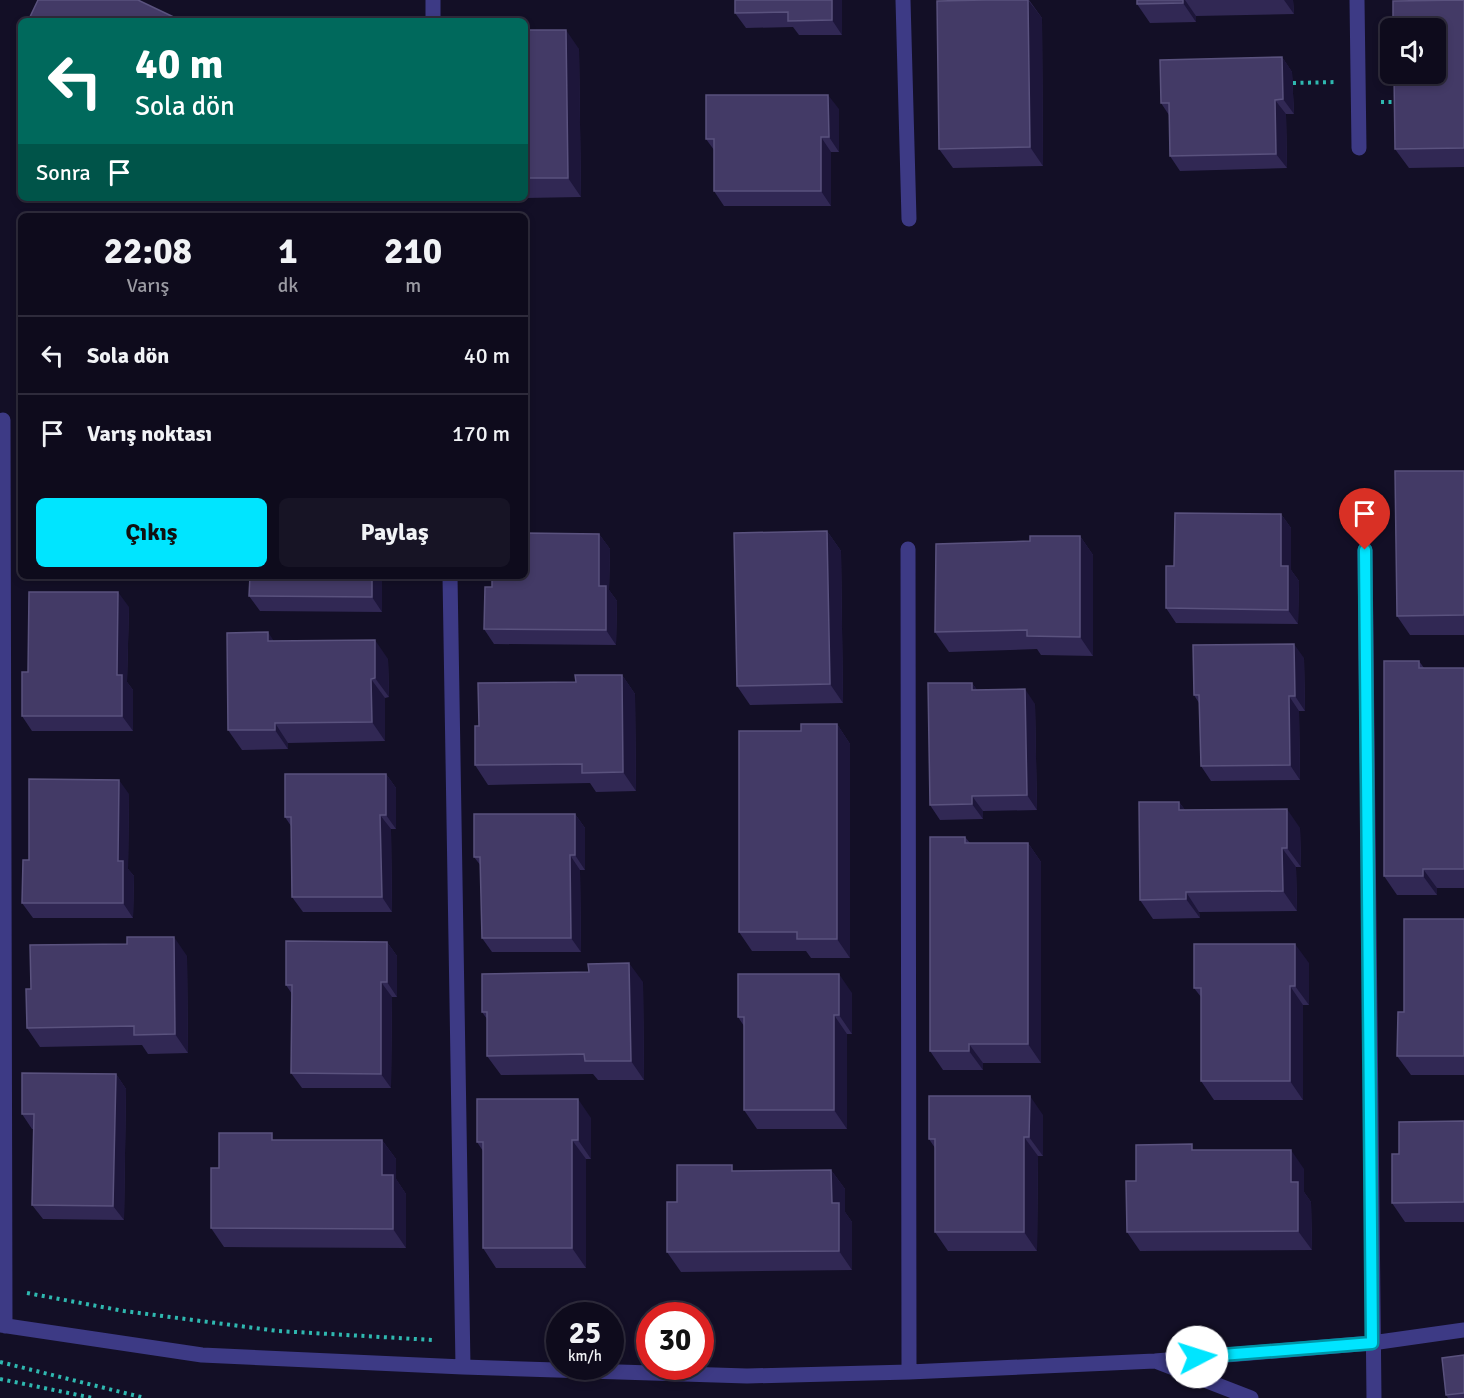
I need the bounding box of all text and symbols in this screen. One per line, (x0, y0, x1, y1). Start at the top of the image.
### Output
map controls (1380, 18, 1446, 84)
button: sound (1380, 18, 1446, 84)
text: 40 m (135, 39, 224, 90)
icon: left (36, 42, 114, 120)
text: Sola dön (135, 90, 235, 123)
icon: arrive (103, 156, 136, 189)
text: Sonra (36, 159, 91, 186)
text: 22:08 (104, 229, 192, 274)
text: 1 (278, 229, 298, 274)
text: 210 (384, 229, 442, 274)
text: Varış (126, 273, 169, 298)
text: dk (278, 273, 298, 298)
text: m (405, 273, 421, 298)
icon: left (36, 339, 69, 372)
text: Sola dön (87, 342, 169, 369)
text: 40 m (464, 342, 510, 369)
icon: arrive (36, 417, 69, 450)
text: Varış noktası (87, 420, 212, 447)
text: 170 m (452, 420, 510, 447)
pin (1339, 488, 1390, 550)
icon: arrive (1348, 497, 1381, 530)
button: Çıkış (36, 498, 267, 567)
button: Paylaş (279, 498, 510, 567)
speed limit sign: 30 (636, 1302, 714, 1380)
text: 25 (569, 1315, 601, 1352)
position arrow (1165, 1325, 1229, 1389)
text: km/h (568, 1347, 602, 1365)

